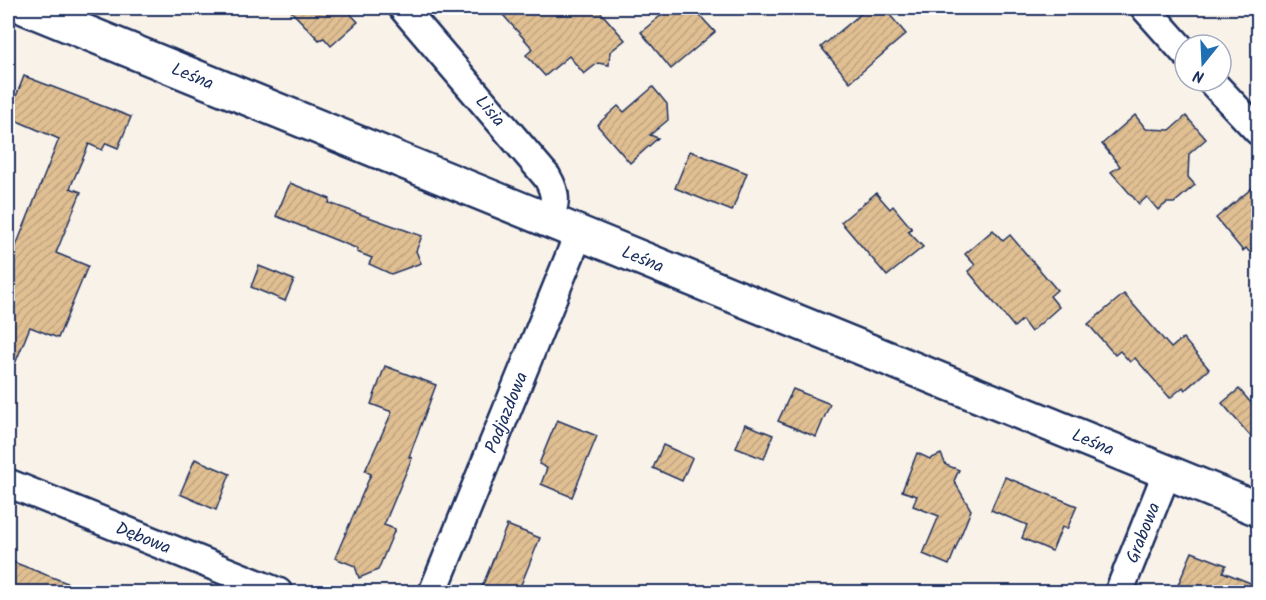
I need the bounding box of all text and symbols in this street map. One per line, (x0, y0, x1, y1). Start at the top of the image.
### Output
north arrow (1173, 33, 1233, 93)
street label: Leśna (166, 56, 218, 99)
text: N (1190, 62, 1207, 89)
street label: Lisia (467, 89, 512, 134)
street label: Leśna (617, 239, 668, 282)
street label: Podjazdowa (478, 368, 537, 458)
street label: Leśna (1067, 422, 1118, 465)
street label: Grabowa (1119, 498, 1169, 568)
street label: Dębowa (111, 515, 175, 563)

